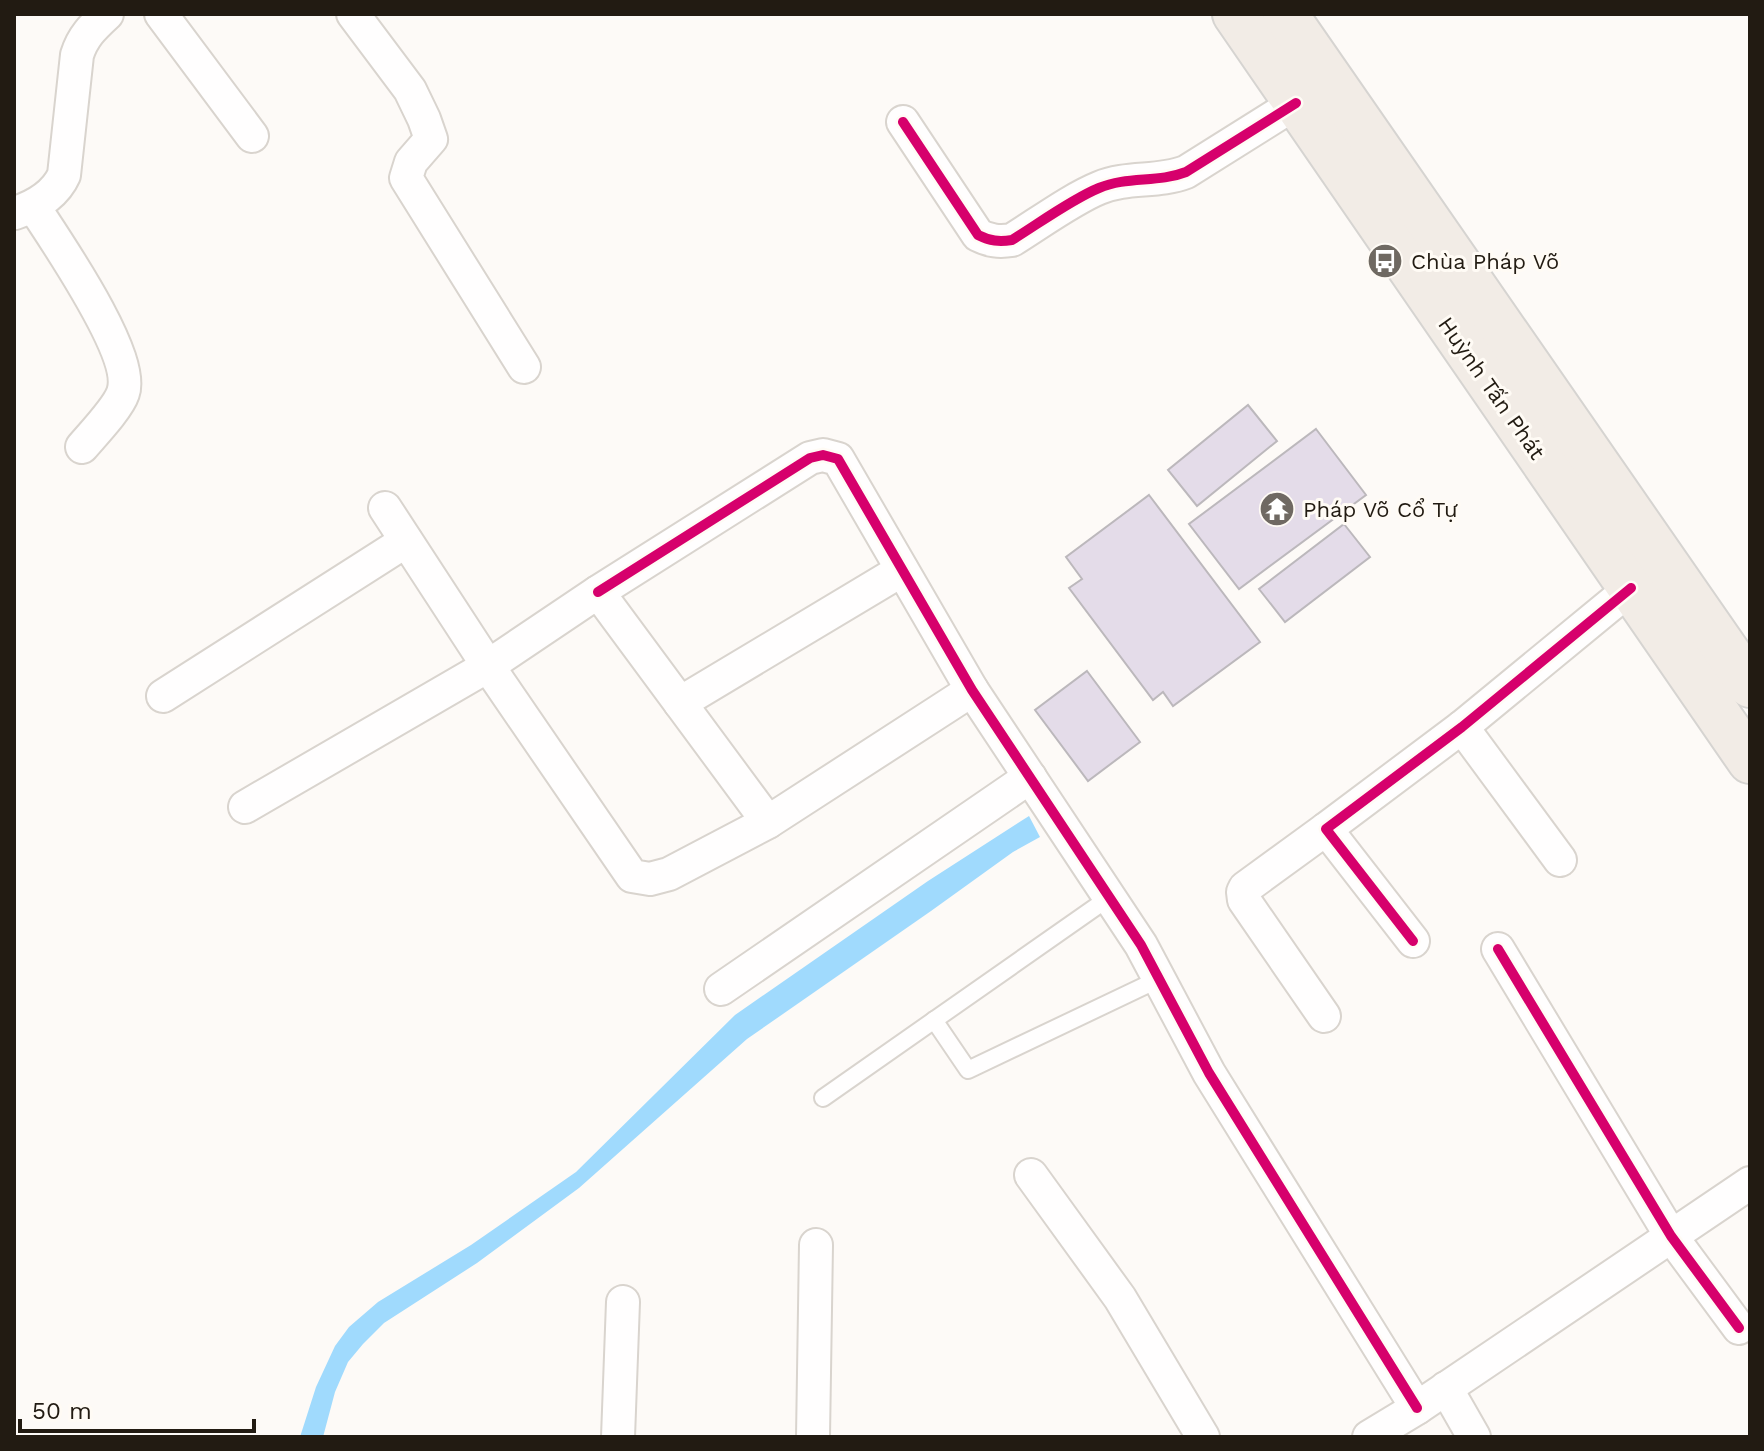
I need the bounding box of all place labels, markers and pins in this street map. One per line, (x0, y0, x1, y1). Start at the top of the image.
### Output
bus stop icon: Chùa Pháp Võ (1366, 242, 1404, 280)
place label: Chùa Pháp Võ (1411, 249, 1559, 274)
temple icon: Pháp Võ Cổ Tự (1258, 490, 1296, 528)
place label: Pháp Võ Cổ Tự (1303, 497, 1458, 522)

